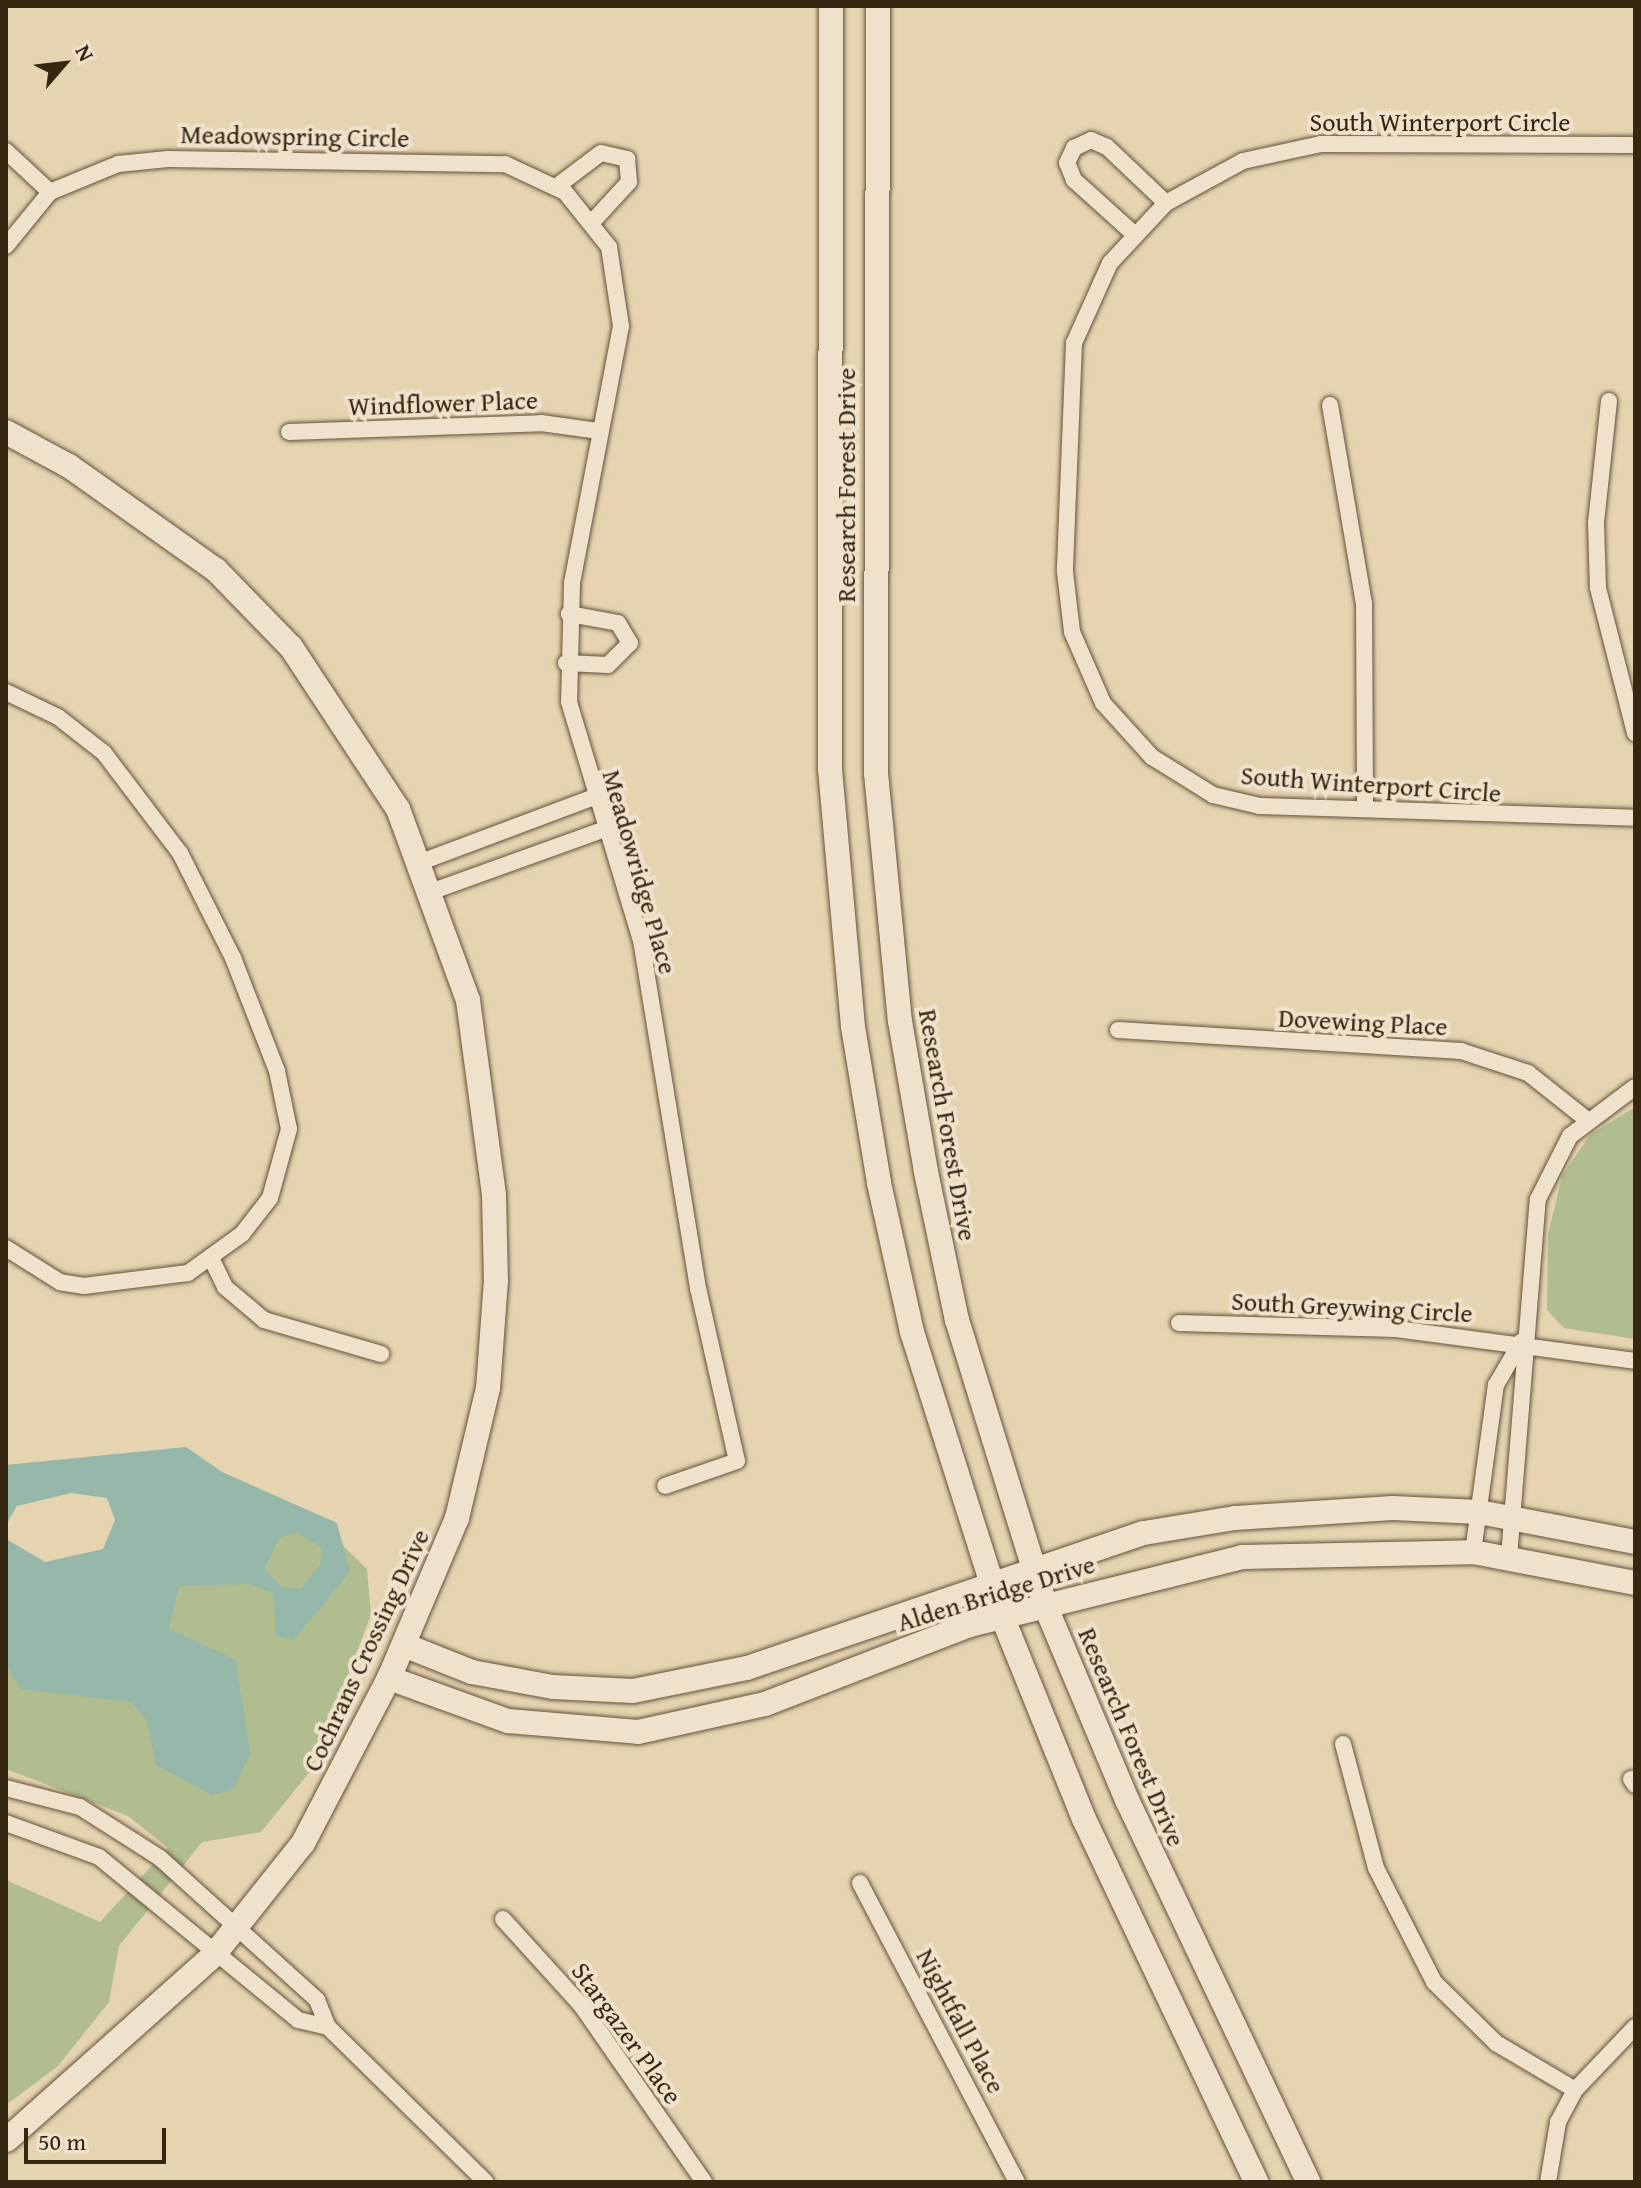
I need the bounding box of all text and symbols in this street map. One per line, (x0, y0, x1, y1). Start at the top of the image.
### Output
north arrow (24, 24, 104, 104)
text: N (68, 39, 103, 67)
street label: South Winterport Circle (1310, 106, 1570, 138)
street label: Meadowspring Circle (180, 118, 410, 154)
street label: Research Forest Drive (830, 368, 862, 602)
street label: Windflower Place (347, 384, 539, 422)
street label: South Winterport Circle (1240, 759, 1502, 809)
street label: Meadowridge Place (596, 766, 684, 978)
street label: Dovewing Place (1278, 1002, 1448, 1042)
street label: Research Forest Drive (912, 1007, 984, 1243)
street label: South Greywing Circle (1230, 1285, 1474, 1329)
street label: Cochrans Crossing Drive (296, 1524, 436, 1776)
street label: Alden Bridge Drive (893, 1548, 1099, 1638)
street label: Research Forest Drive (1072, 1623, 1192, 1851)
street label: Nightfall Place (910, 1943, 1012, 2099)
street label: Stargazer Place (565, 1956, 689, 2110)
scale bar (28, 2112, 170, 2162)
text: 50 m (38, 2124, 86, 2159)

